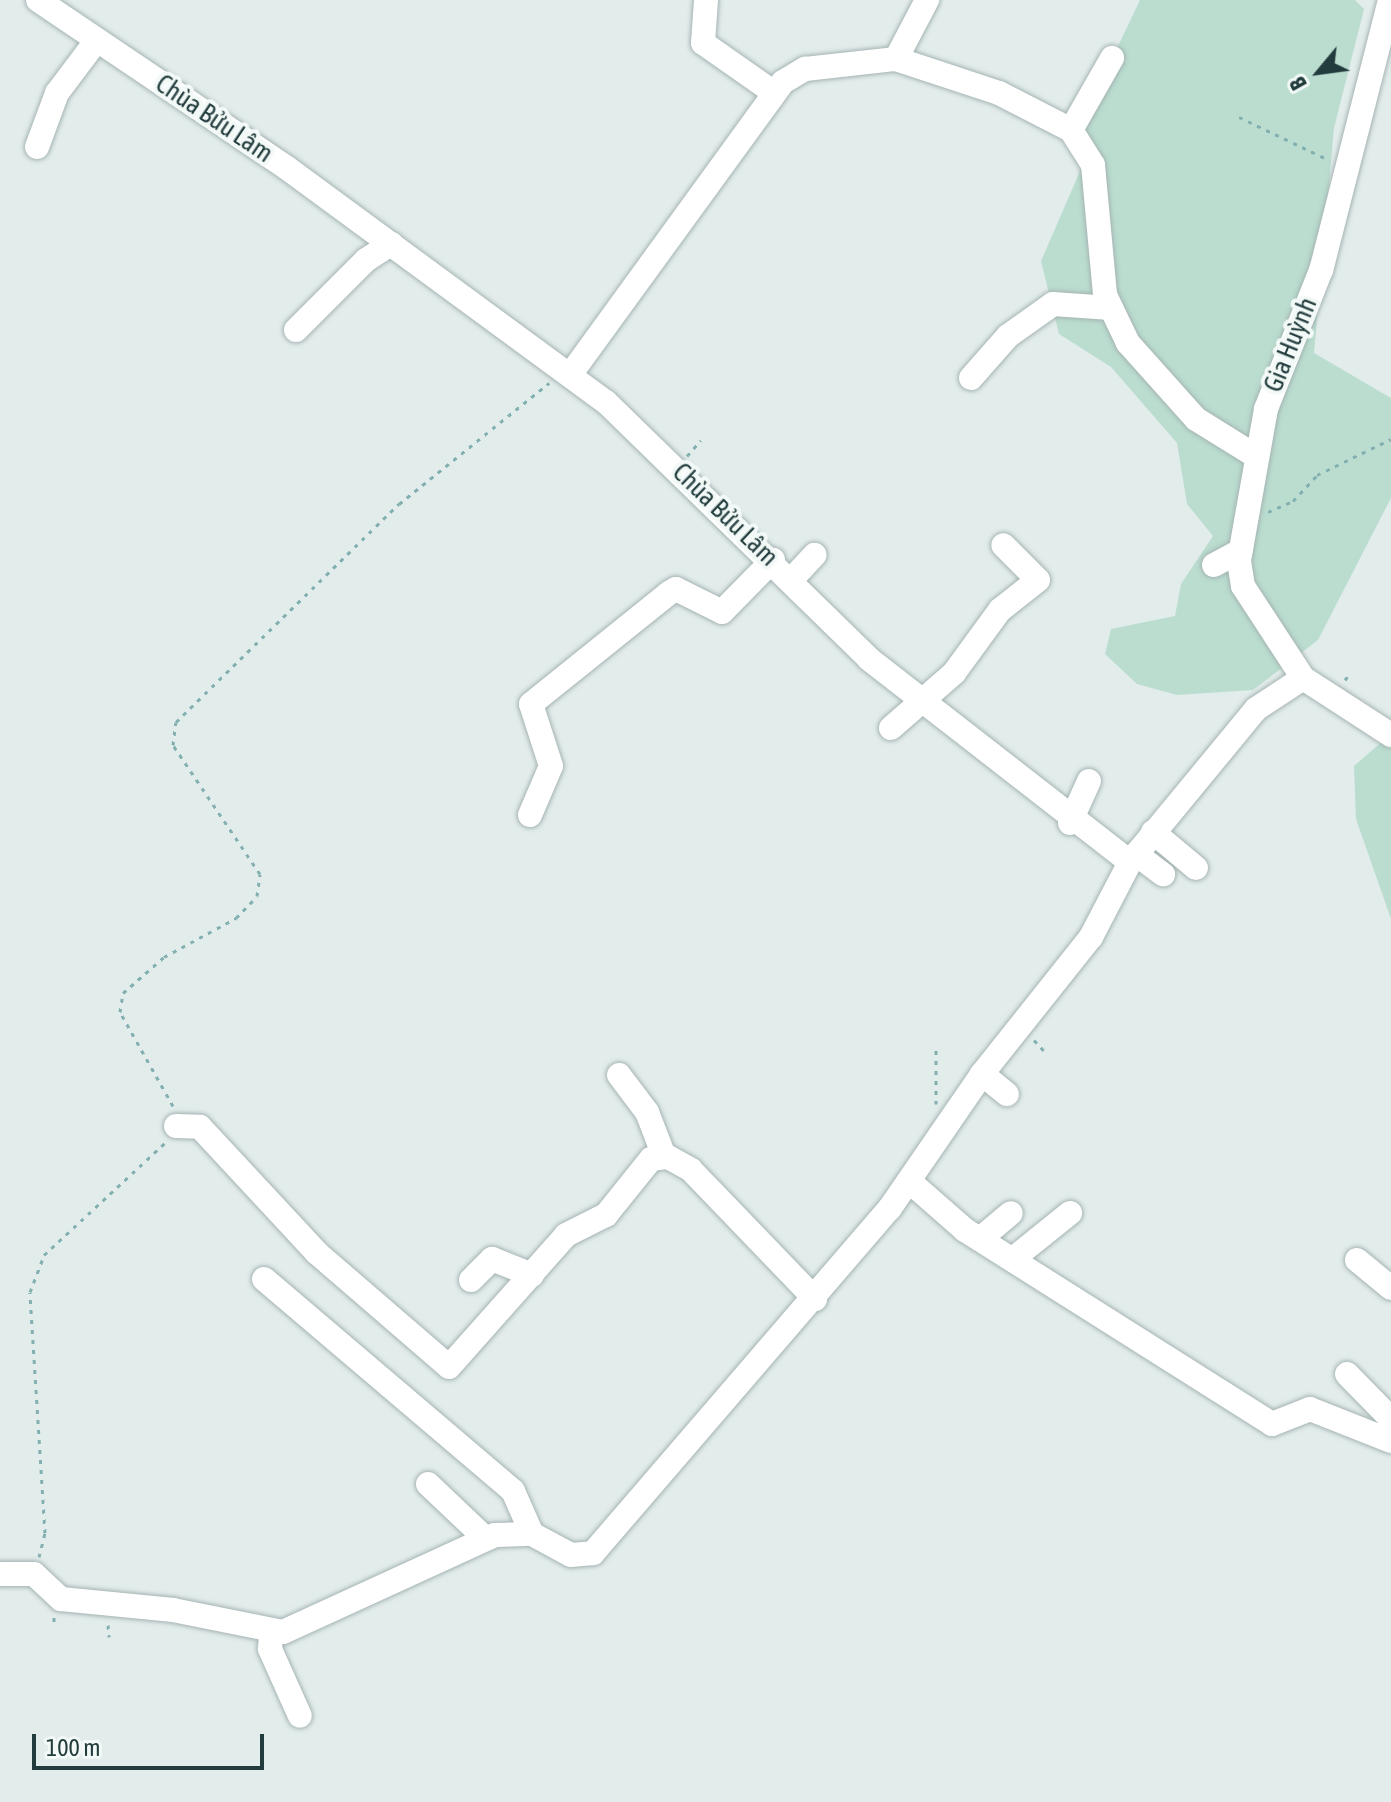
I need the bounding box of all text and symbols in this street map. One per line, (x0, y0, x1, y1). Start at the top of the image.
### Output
north arrow (1279, 32, 1359, 112)
street label: Chùa Bửu Lâm (150, 68, 278, 170)
text: B (1284, 73, 1312, 95)
street label: Gia Huỳnh (1258, 293, 1324, 397)
street label: Chùa Bửu Lâm (666, 457, 784, 573)
scale bar (36, 1718, 268, 1768)
text: 100 m (46, 1734, 100, 1761)

